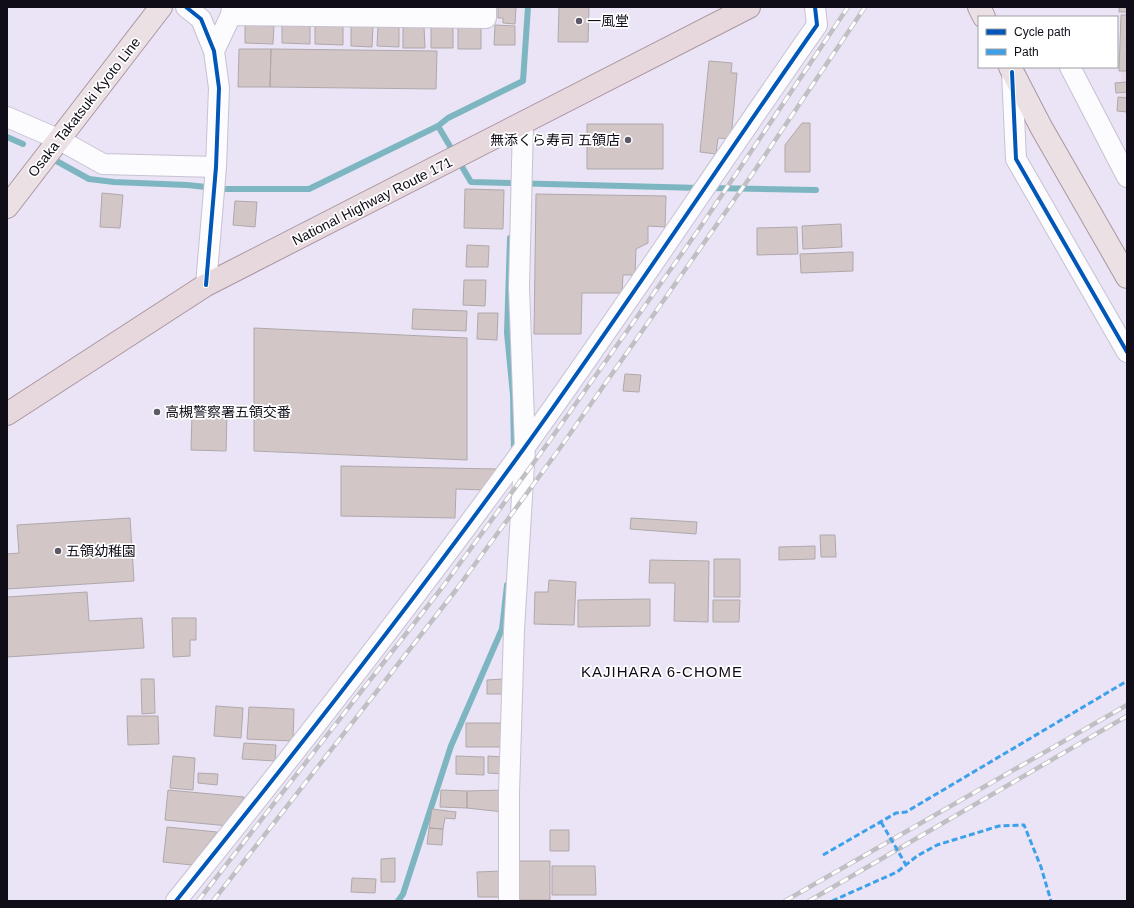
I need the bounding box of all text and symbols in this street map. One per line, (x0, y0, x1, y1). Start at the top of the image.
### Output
place label: 一風堂 (587, 13, 629, 29)
marker: 一風堂 (574, 16, 584, 26)
legend (978, 16, 1118, 68)
text: Cycle path (1014, 25, 1071, 39)
street label: Osaka Takatsuki Kyoto Line (25, 34, 144, 180)
text: Path (1014, 45, 1039, 59)
place label: 無添くら寿司 五領店 (490, 132, 620, 148)
marker: 無添くら寿司 五領店 (623, 135, 633, 145)
street label: National Highway Route 171 (289, 153, 455, 248)
place label: 高槻警察署五領交番 (165, 404, 291, 420)
marker: 高槻警察署五領交番 (152, 407, 162, 417)
place label: 五領幼稚園 (66, 543, 136, 559)
marker: 五領幼稚園 (53, 546, 63, 556)
district label: KAJIHARA 6-CHOME (581, 663, 743, 680)

